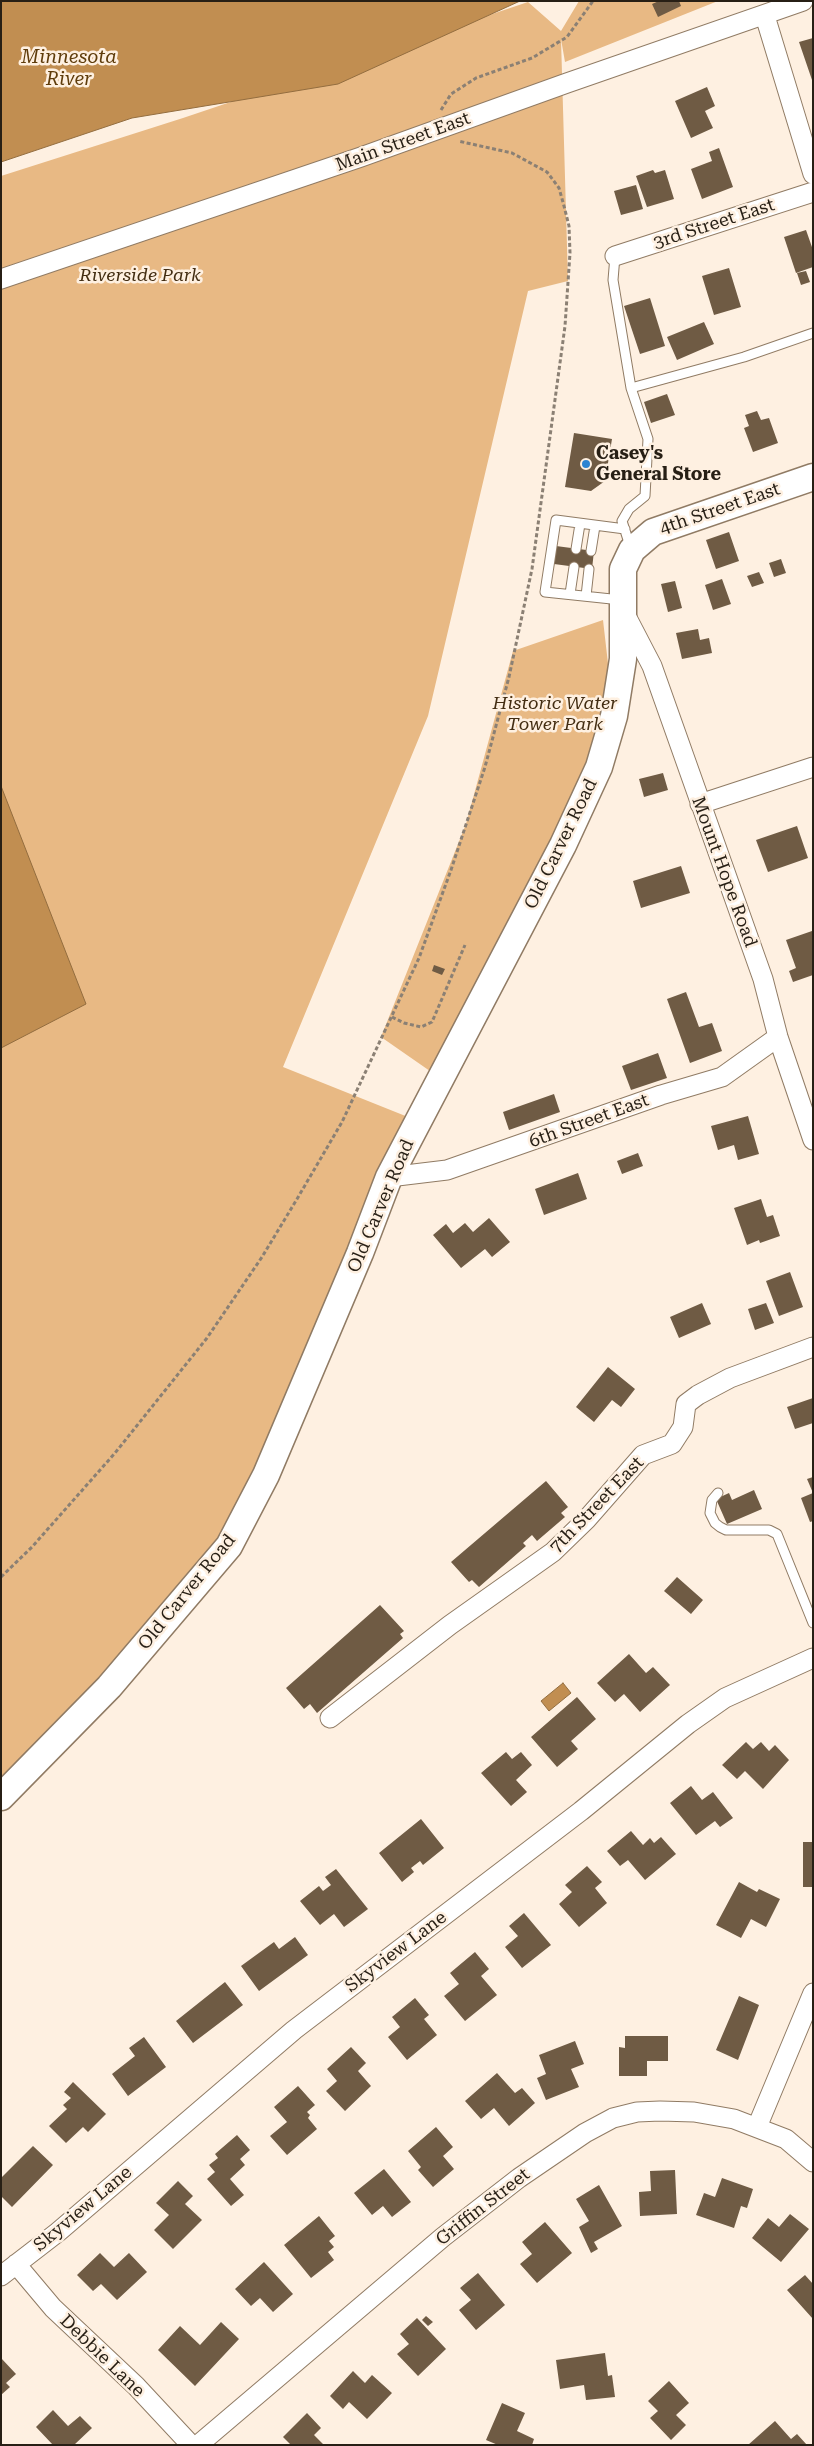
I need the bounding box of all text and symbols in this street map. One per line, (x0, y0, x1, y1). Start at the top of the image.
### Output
water label: Minnesota River (21, 46, 117, 90)
street label: Main Street East (333, 108, 473, 176)
street label: 3rd Street East (651, 194, 777, 254)
park label: Riverside Park (79, 265, 201, 287)
place label: Casey's General Store (596, 443, 721, 486)
marker: Casey's General Store (580, 458, 592, 470)
street label: 4th Street East (657, 478, 783, 540)
park label: Historic Water Tower Park (492, 693, 618, 736)
street label: Old Carver Road (520, 775, 602, 913)
street label: Mount Hope Road (687, 794, 761, 950)
street label: 6th Street East (526, 1089, 652, 1153)
street label: Old Carver Road (343, 1136, 419, 1276)
street label: 7th Street East (546, 1452, 648, 1558)
street label: Old Carver Road (134, 1530, 240, 1654)
street label: Skyview Lane (341, 1907, 451, 1997)
street label: Skyview Lane (30, 2162, 136, 2256)
street label: Griffin Street (432, 2164, 534, 2250)
street label: Debbie Lane (55, 2310, 149, 2402)

